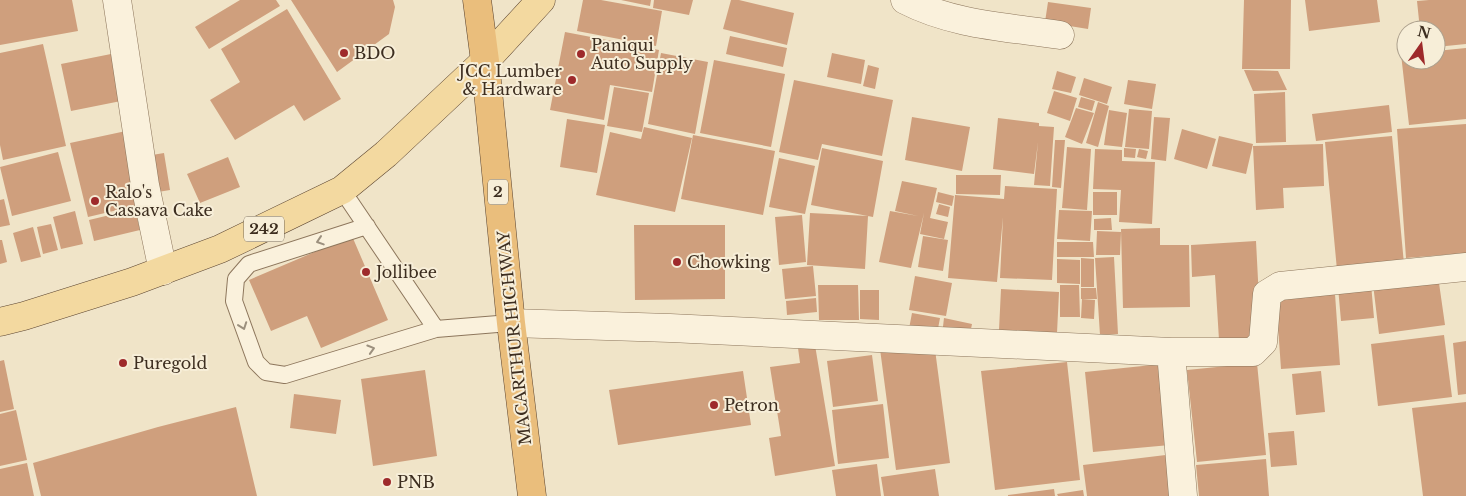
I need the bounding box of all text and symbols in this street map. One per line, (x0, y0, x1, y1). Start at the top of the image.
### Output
north arrow (1396, 20, 1446, 70)
text: N (1416, 22, 1433, 43)
place label: Paniqui Auto Supply (590, 35, 694, 73)
place label: BDO (354, 43, 395, 63)
marker: BDO (338, 47, 350, 59)
marker: Paniqui Auto Supply (575, 48, 587, 60)
place label: JCC Lumber & Hardware (457, 61, 562, 99)
marker: JCC Lumber & Hardware (566, 74, 578, 86)
road number: 2 (488, 180, 508, 204)
place label: Ralo's Cassava Cake (105, 182, 213, 220)
marker: Ralo's Cassava Cake (89, 195, 101, 207)
road number: 242 (244, 216, 284, 242)
street label: MACARTHUR HIGHWAY (493, 229, 535, 446)
one-way arrow (316, 235, 325, 245)
place label: Chowking (687, 252, 771, 272)
marker: Chowking (671, 256, 683, 268)
place label: Jollibee (374, 262, 437, 282)
marker: Jollibee (360, 266, 372, 278)
one-way arrow (237, 321, 247, 329)
one-way arrow (367, 345, 375, 355)
place label: Puregold (133, 353, 208, 373)
marker: Puregold (117, 357, 129, 369)
place label: Petron (724, 395, 779, 415)
marker: Petron (708, 399, 720, 411)
place label: PNB (397, 472, 435, 492)
marker: PNB (381, 476, 393, 488)

